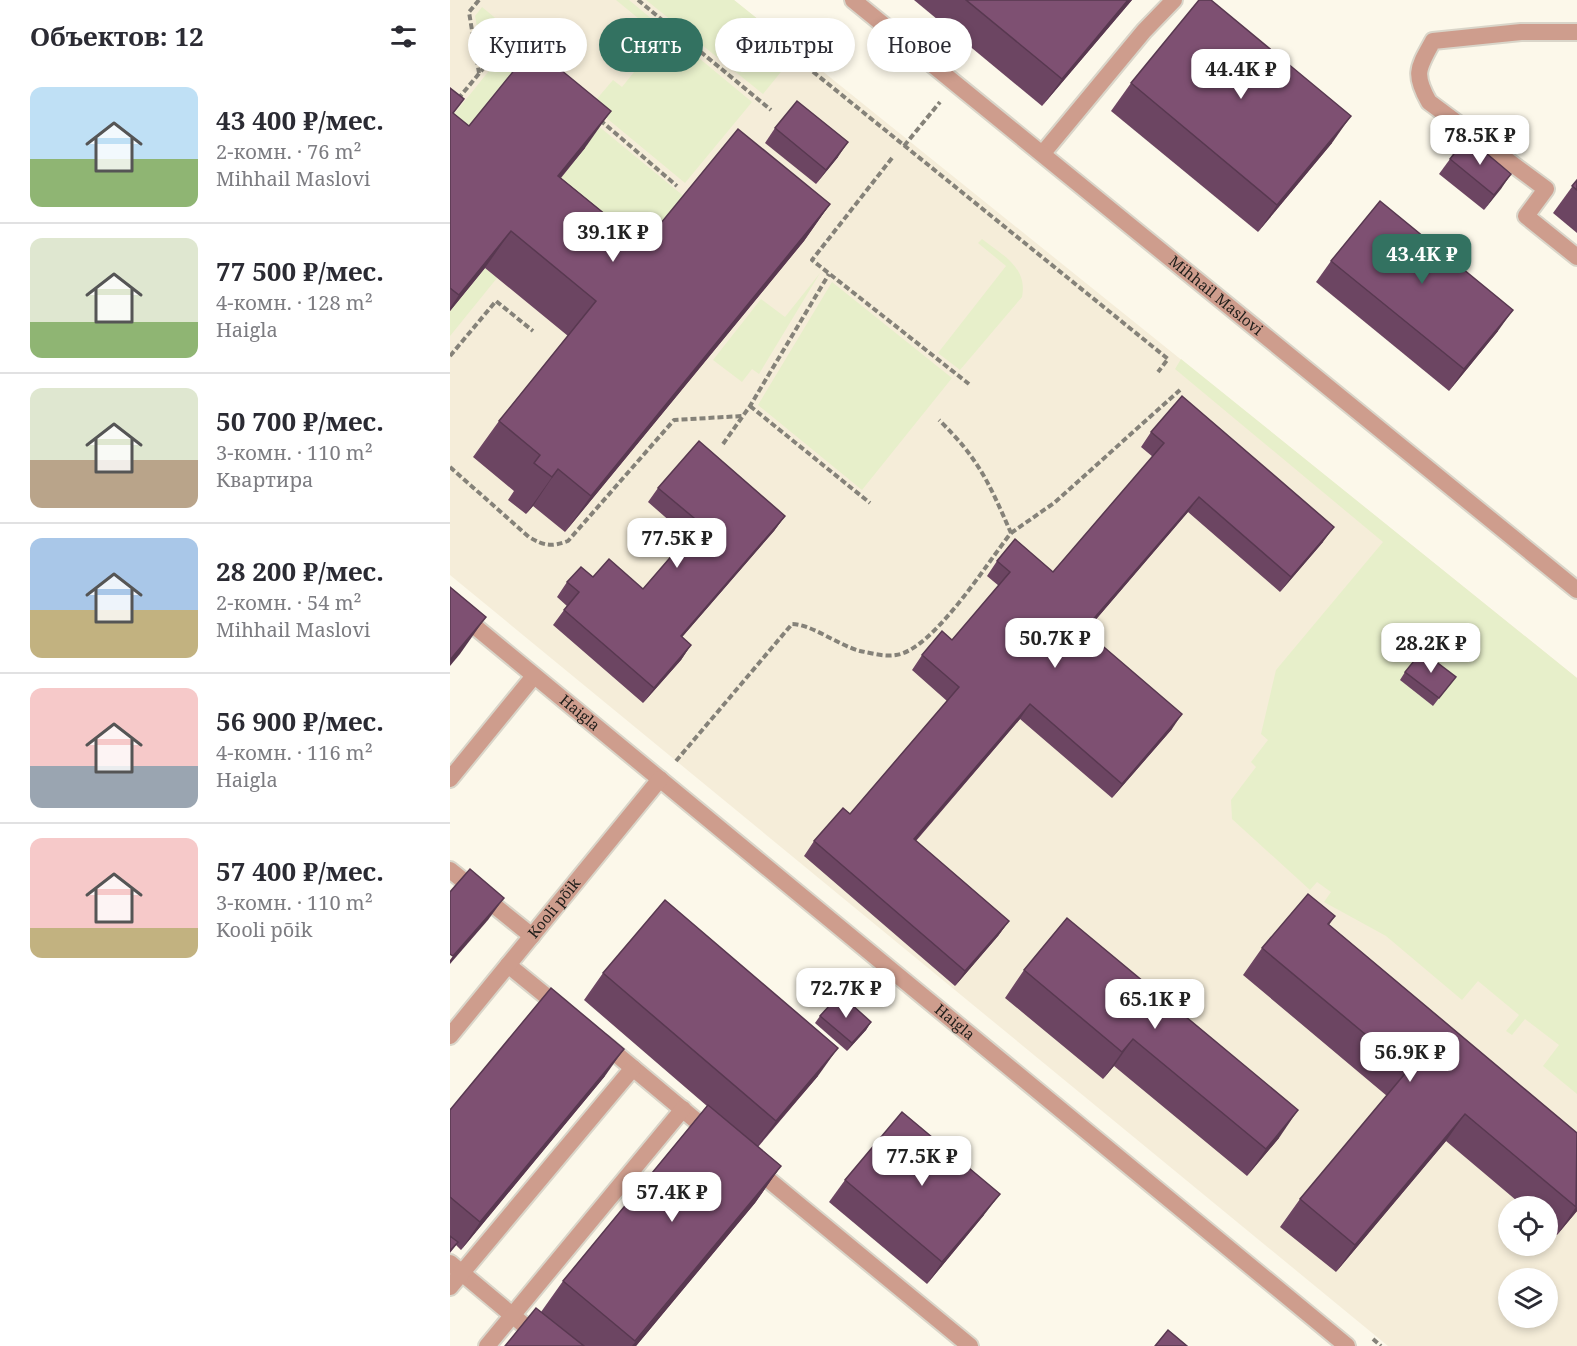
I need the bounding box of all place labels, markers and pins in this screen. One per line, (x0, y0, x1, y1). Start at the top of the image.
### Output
pin: 44.4K ₽ (1186, 49, 1296, 100)
pin: 78.5K ₽ (1425, 115, 1535, 166)
pin: 39.1K ₽ (558, 212, 668, 263)
pin: 43.4K ₽ (1367, 234, 1477, 285)
pin: 77.5K ₽ (622, 518, 732, 569)
pin: 50.7K ₽ (1000, 618, 1110, 669)
pin: 28.2K ₽ (1376, 623, 1486, 674)
pin: 72.7K ₽ (791, 968, 901, 1019)
pin: 65.1K ₽ (1100, 979, 1210, 1030)
pin: 56.9K ₽ (1355, 1032, 1465, 1083)
pin: 77.5K ₽ (867, 1136, 977, 1187)
pin: 57.4K ₽ (617, 1172, 727, 1223)

